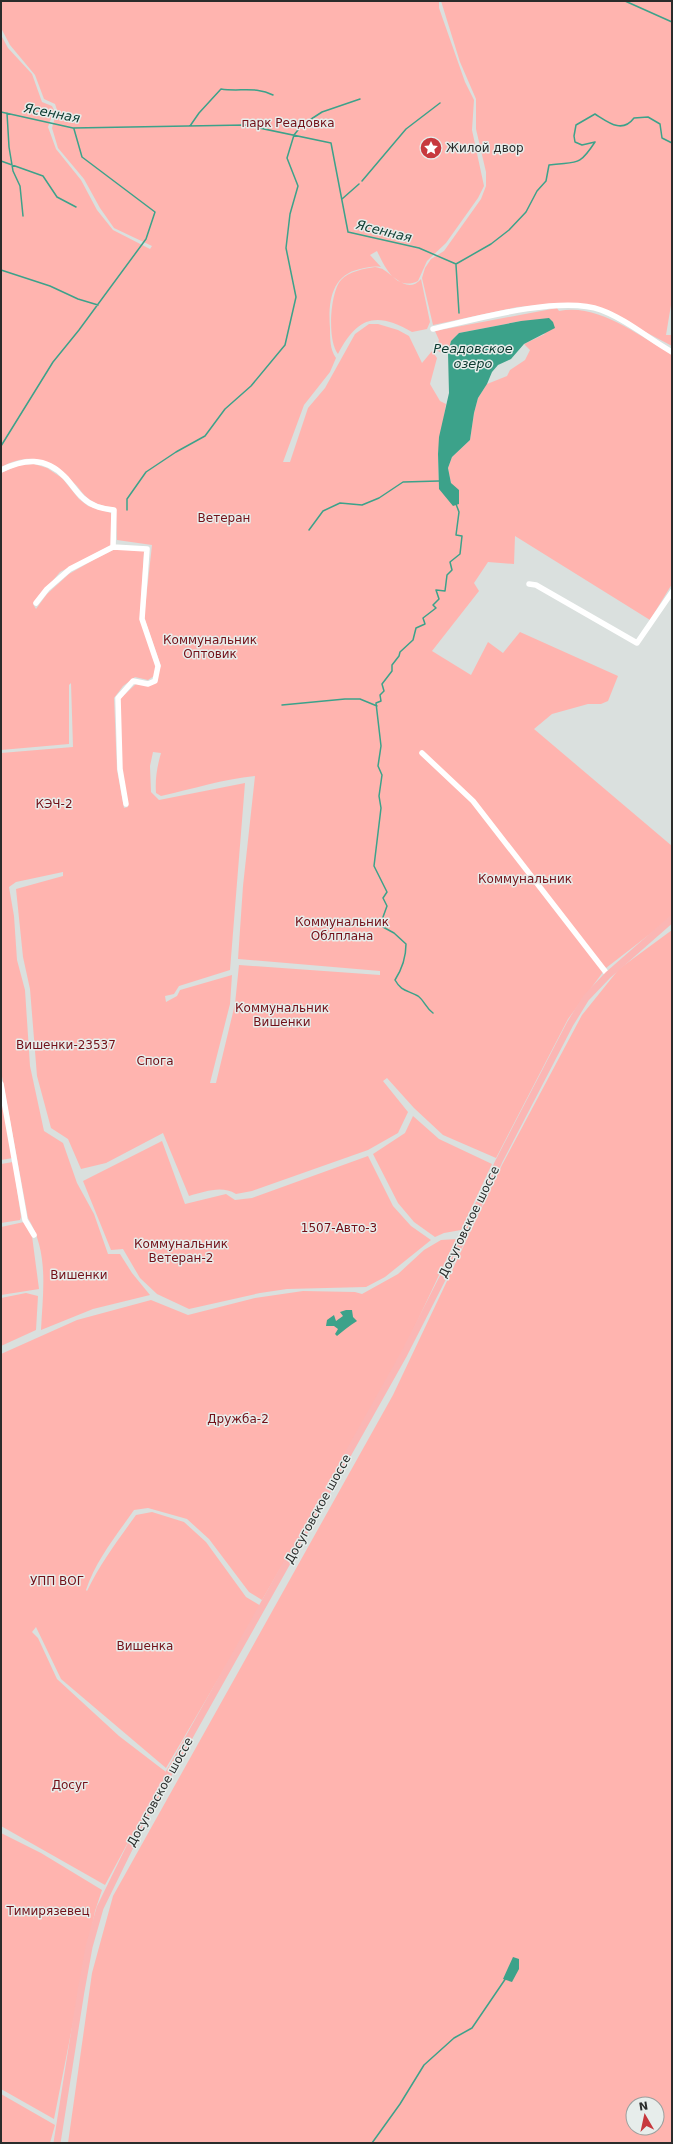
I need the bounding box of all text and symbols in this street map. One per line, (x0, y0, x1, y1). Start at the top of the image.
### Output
water label: Ясенная (22, 100, 82, 126)
park label: парк Реадовка (241, 116, 335, 130)
place icon: Жилой двор (418, 135, 444, 161)
place label: Жилой двор (446, 141, 524, 155)
water label: Ясенная (354, 217, 414, 245)
water label: Реадовское озеро (433, 341, 513, 371)
park label: Ветеран (198, 511, 250, 525)
park label: Коммунальник Оптовик (163, 633, 257, 661)
park label: КЭЧ-2 (35, 797, 73, 811)
park label: Коммунальник (478, 872, 572, 886)
park label: Коммунальник Облплана (295, 915, 389, 943)
park label: Коммунальник Вишенки (235, 1001, 329, 1029)
park label: Вишенки-23537 (16, 1038, 116, 1052)
park label: Спога (136, 1054, 174, 1068)
street label: Досуговское шоссе (436, 1164, 502, 1280)
park label: 1507-Авто-3 (301, 1221, 377, 1235)
park label: Коммунальник Ветеран-2 (134, 1237, 228, 1265)
park label: Вишенки (50, 1268, 108, 1282)
park label: Дружба-2 (207, 1412, 269, 1426)
street label: Досуговское шоссе (282, 1452, 354, 1566)
park label: УПП ВОГ (30, 1574, 84, 1588)
park label: Вишенка (117, 1639, 173, 1653)
street label: Досуговское шоссе (124, 1735, 196, 1849)
park label: Досуг (52, 1778, 88, 1792)
park label: Тимирязевец (5, 1904, 90, 1918)
north arrow (625, 2096, 665, 2136)
text: N (638, 2099, 649, 2114)

